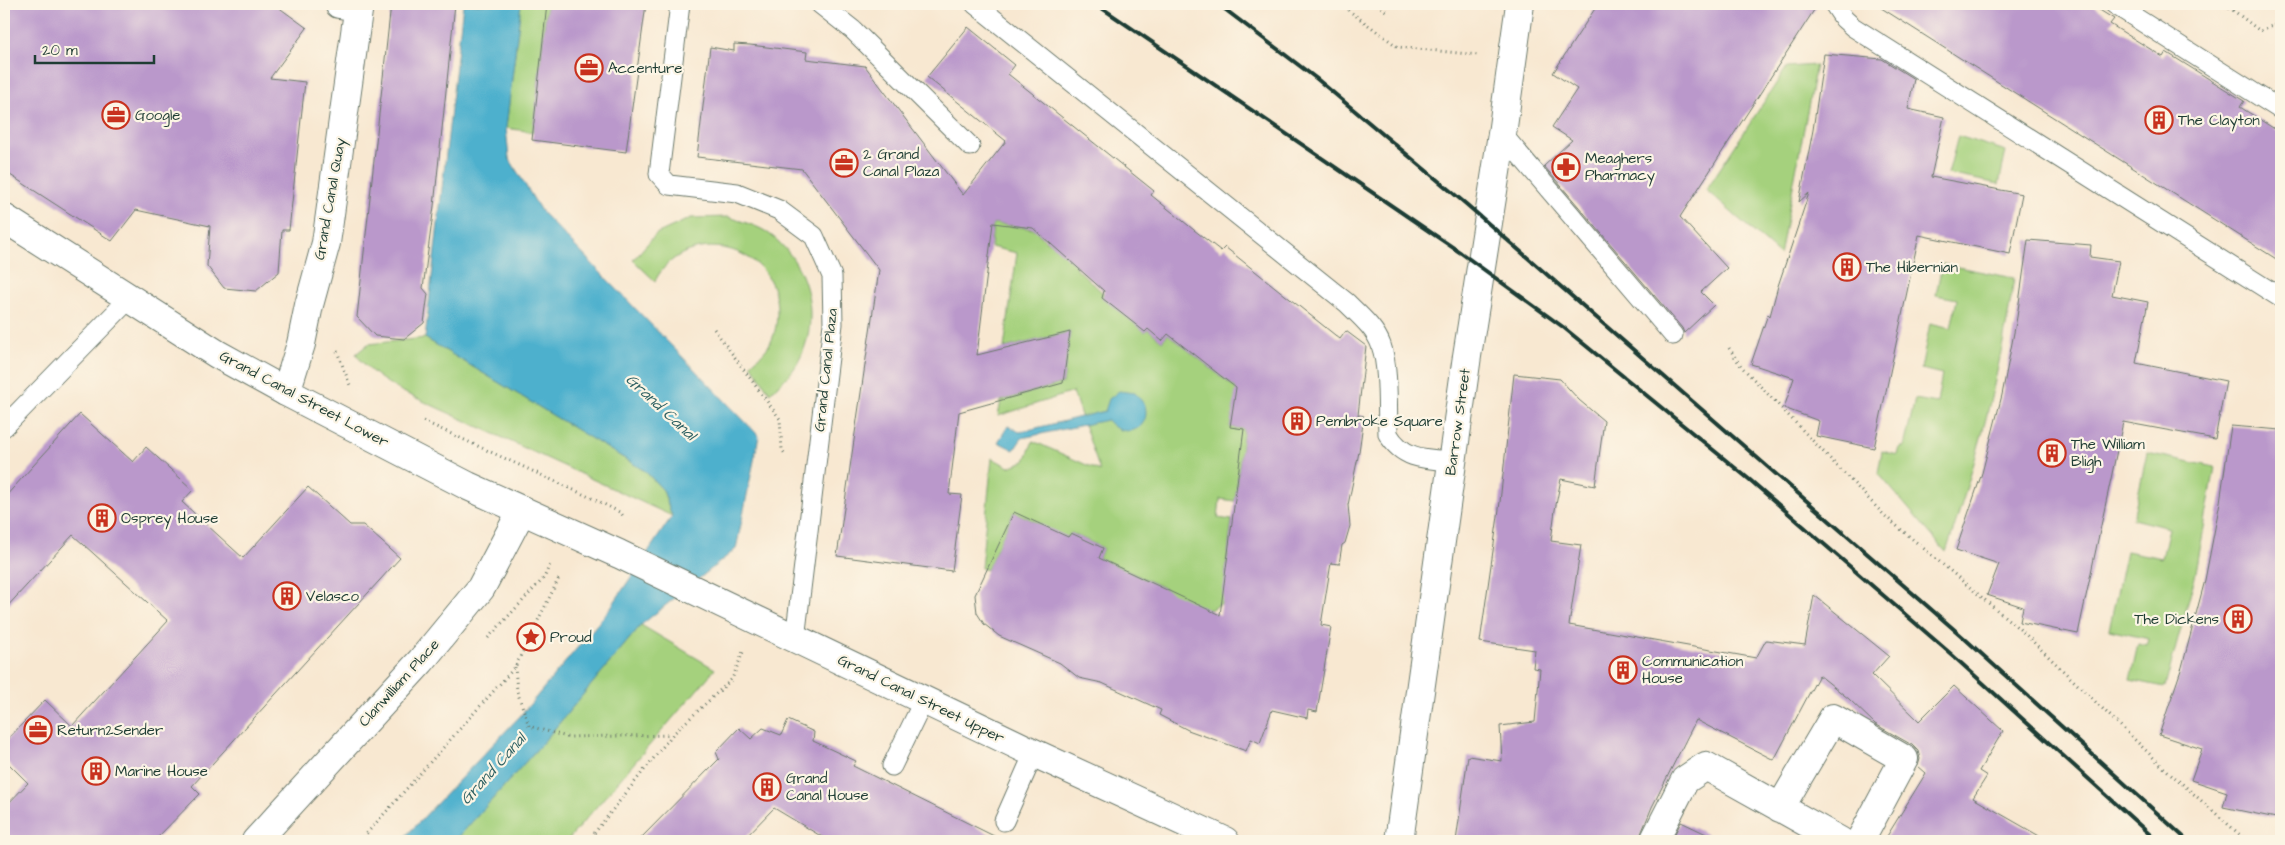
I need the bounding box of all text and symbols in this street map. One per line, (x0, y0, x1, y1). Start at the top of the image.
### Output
scale bar (35, 32, 154, 64)
text: 20 m (42, 40, 78, 61)
office icon: Accenture (574, 53, 604, 83)
place label: Accenture (608, 58, 682, 79)
office icon: Google (101, 100, 131, 130)
place label: Google (135, 105, 180, 127)
building icon: The Clayton (2144, 105, 2174, 135)
place label: The Clayton (2178, 110, 2260, 132)
street label: Grand Canal Quay (309, 136, 352, 262)
place label: 2 Grand Canal Plaza (863, 144, 940, 182)
office icon: 2 Grand Canal Plaza (829, 148, 859, 178)
place label: Meaghers Pharmacy (1585, 148, 1655, 187)
pharmacy icon: Meaghers Pharmacy (1551, 152, 1581, 182)
building icon: The Hibernian (1832, 252, 1862, 282)
place label: The Hibernian (1866, 257, 1958, 278)
street label: Grand Canal Plaza (809, 307, 843, 433)
street label: Grand Canal Street Lower (216, 345, 392, 453)
street label: Barrow Street (1440, 367, 1476, 477)
water label: Grand Canal (621, 369, 703, 447)
building icon: Pembroke Square (1282, 406, 1312, 436)
place label: Pembroke Square (1316, 411, 1443, 432)
place label: The William Bligh (2071, 434, 2145, 473)
building icon: The William Bligh (2037, 438, 2067, 468)
building icon: Osprey House (87, 503, 117, 533)
place label: Osprey House (121, 508, 218, 530)
building icon: Velasco (272, 581, 302, 611)
place label: Velasco (306, 586, 360, 607)
building icon: The Dickens (2223, 604, 2253, 634)
place label: The Dickens (2134, 609, 2219, 630)
place icon: Proud (516, 622, 546, 652)
place label: Proud (550, 627, 592, 648)
street label: Clanwilliam Place (354, 634, 444, 732)
street label: Grand Canal Street Upper (834, 649, 1008, 749)
place label: Communication House (1642, 651, 1744, 689)
building icon: Communication House (1608, 655, 1638, 685)
office icon: Return2Sender (23, 715, 53, 745)
place label: Return2Sender (57, 720, 163, 741)
water label: Grand Canal (455, 727, 533, 809)
building icon: Marine House (81, 756, 111, 786)
place label: Marine House (115, 761, 208, 782)
place label: Grand Canal House (786, 768, 869, 806)
building icon: Grand Canal House (752, 772, 782, 802)

